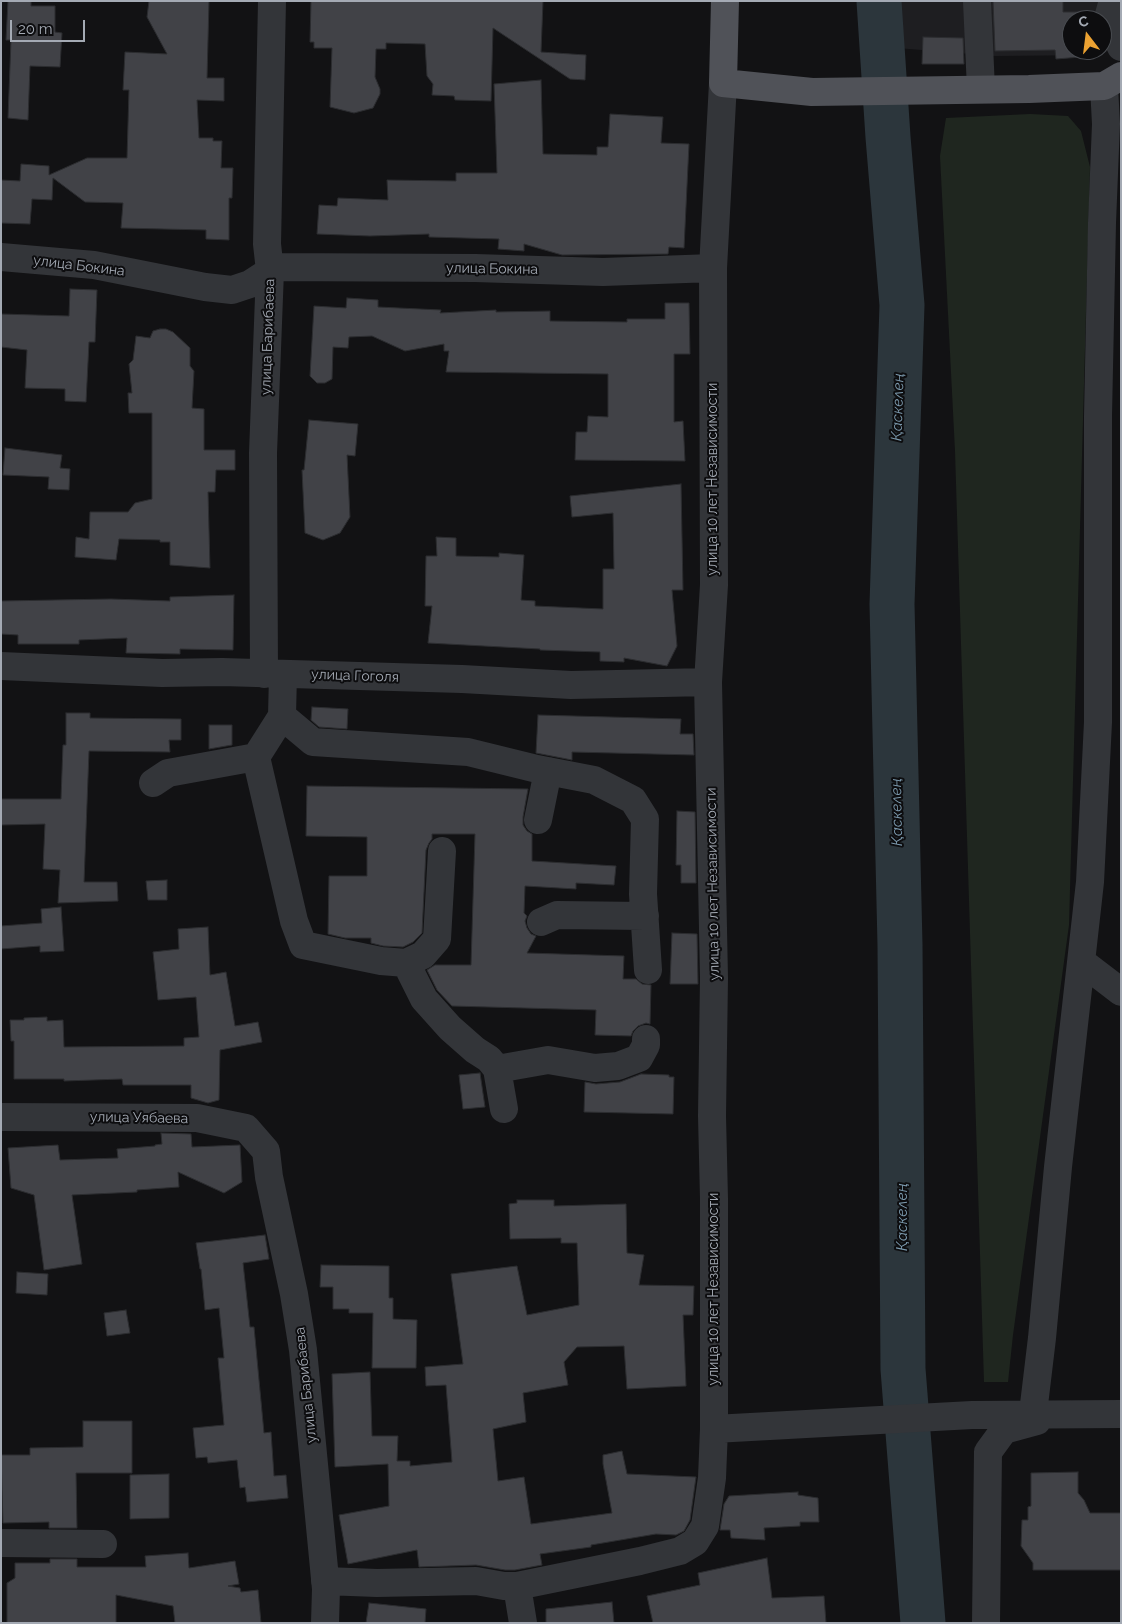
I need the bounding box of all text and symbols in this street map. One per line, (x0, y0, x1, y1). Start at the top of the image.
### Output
scale bar (12, 10, 88, 42)
north arrow (1062, 10, 1112, 60)
text: С (1077, 13, 1090, 30)
text: 20 m (18, 20, 53, 38)
street label: улица Бокина (32, 252, 126, 280)
street label: улица Бокина (446, 260, 538, 278)
street label: улица Барибаева (258, 279, 278, 395)
water label: Қаскелең (888, 373, 908, 441)
street label: улица 10 лет Независимости (705, 383, 721, 575)
street label: улица Гоголя (311, 666, 399, 686)
water label: Қаскелең (887, 778, 907, 846)
street label: улица 10 лет Независимости (703, 787, 723, 981)
street label: улица Уябаева (90, 1109, 188, 1127)
water label: Қаскелең (893, 1183, 911, 1251)
street label: улица 10 лет Независимости (706, 1193, 722, 1385)
street label: улица Барибаева (292, 1326, 320, 1444)

